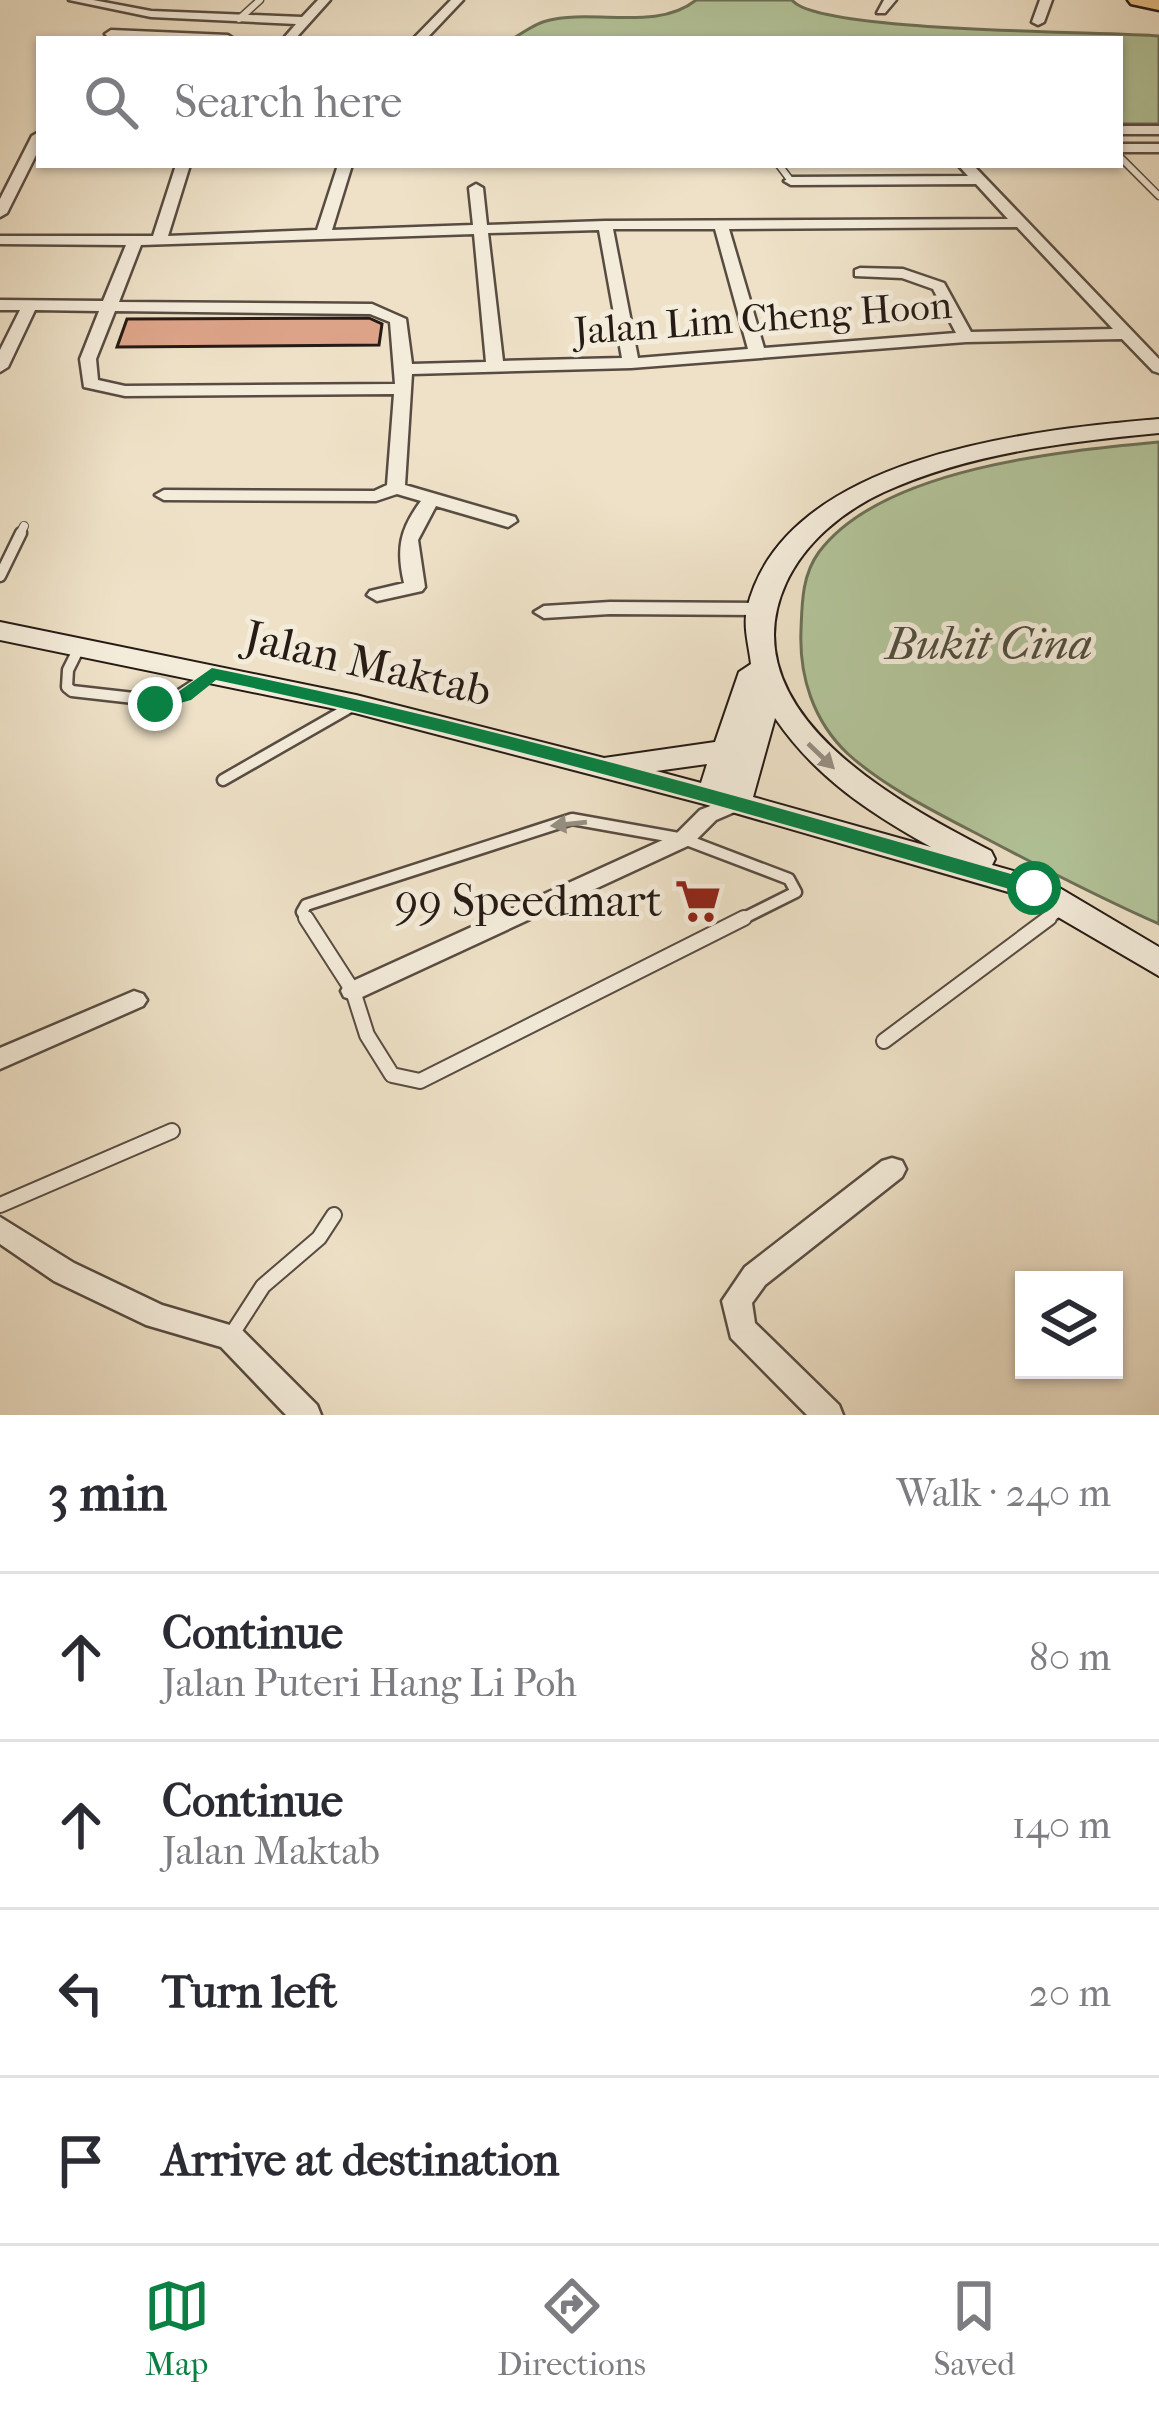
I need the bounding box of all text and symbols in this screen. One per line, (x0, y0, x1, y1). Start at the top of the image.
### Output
search box (36, 36, 1123, 168)
icon: search (78, 69, 144, 135)
text: Search here (174, 76, 402, 129)
street label: Jalan Lim Cheng Hoon (569, 282, 954, 354)
street label: Jalan Maktab (237, 609, 496, 718)
park label: Bukit Cina (883, 618, 1092, 671)
route end (128, 677, 182, 731)
one-way arrow (806, 741, 835, 769)
one-way arrow (550, 815, 587, 834)
route start (1007, 861, 1061, 915)
place label: 99 Speedmart (395, 875, 662, 928)
supermarket icon: 99 Speedmart (673, 876, 723, 926)
map controls (1015, 1271, 1123, 1379)
button: layers (1015, 1271, 1123, 1379)
text: 3 min (48, 1463, 167, 1523)
text: Walk · 240 m (896, 1470, 1111, 1516)
text: Continue (162, 1607, 343, 1660)
icon: ahead (48, 1624, 114, 1690)
text: 80 m (1029, 1634, 1111, 1680)
text: Jalan Puteri Hang Li Poh (162, 1660, 577, 1706)
text: Continue (162, 1775, 343, 1828)
icon: ahead (48, 1792, 114, 1858)
text: 140 m (1012, 1802, 1111, 1848)
text: Jalan Maktab (162, 1828, 380, 1874)
icon: left (48, 1960, 114, 2026)
text: Turn left (162, 1966, 337, 2019)
text: 20 m (1029, 1970, 1111, 2016)
icon: arrive (48, 2128, 114, 2194)
text: Arrive at destination (162, 2134, 559, 2187)
tab: Map (144, 2273, 210, 2384)
tab: Directions (497, 2273, 646, 2384)
tab: Saved (933, 2273, 1015, 2384)

